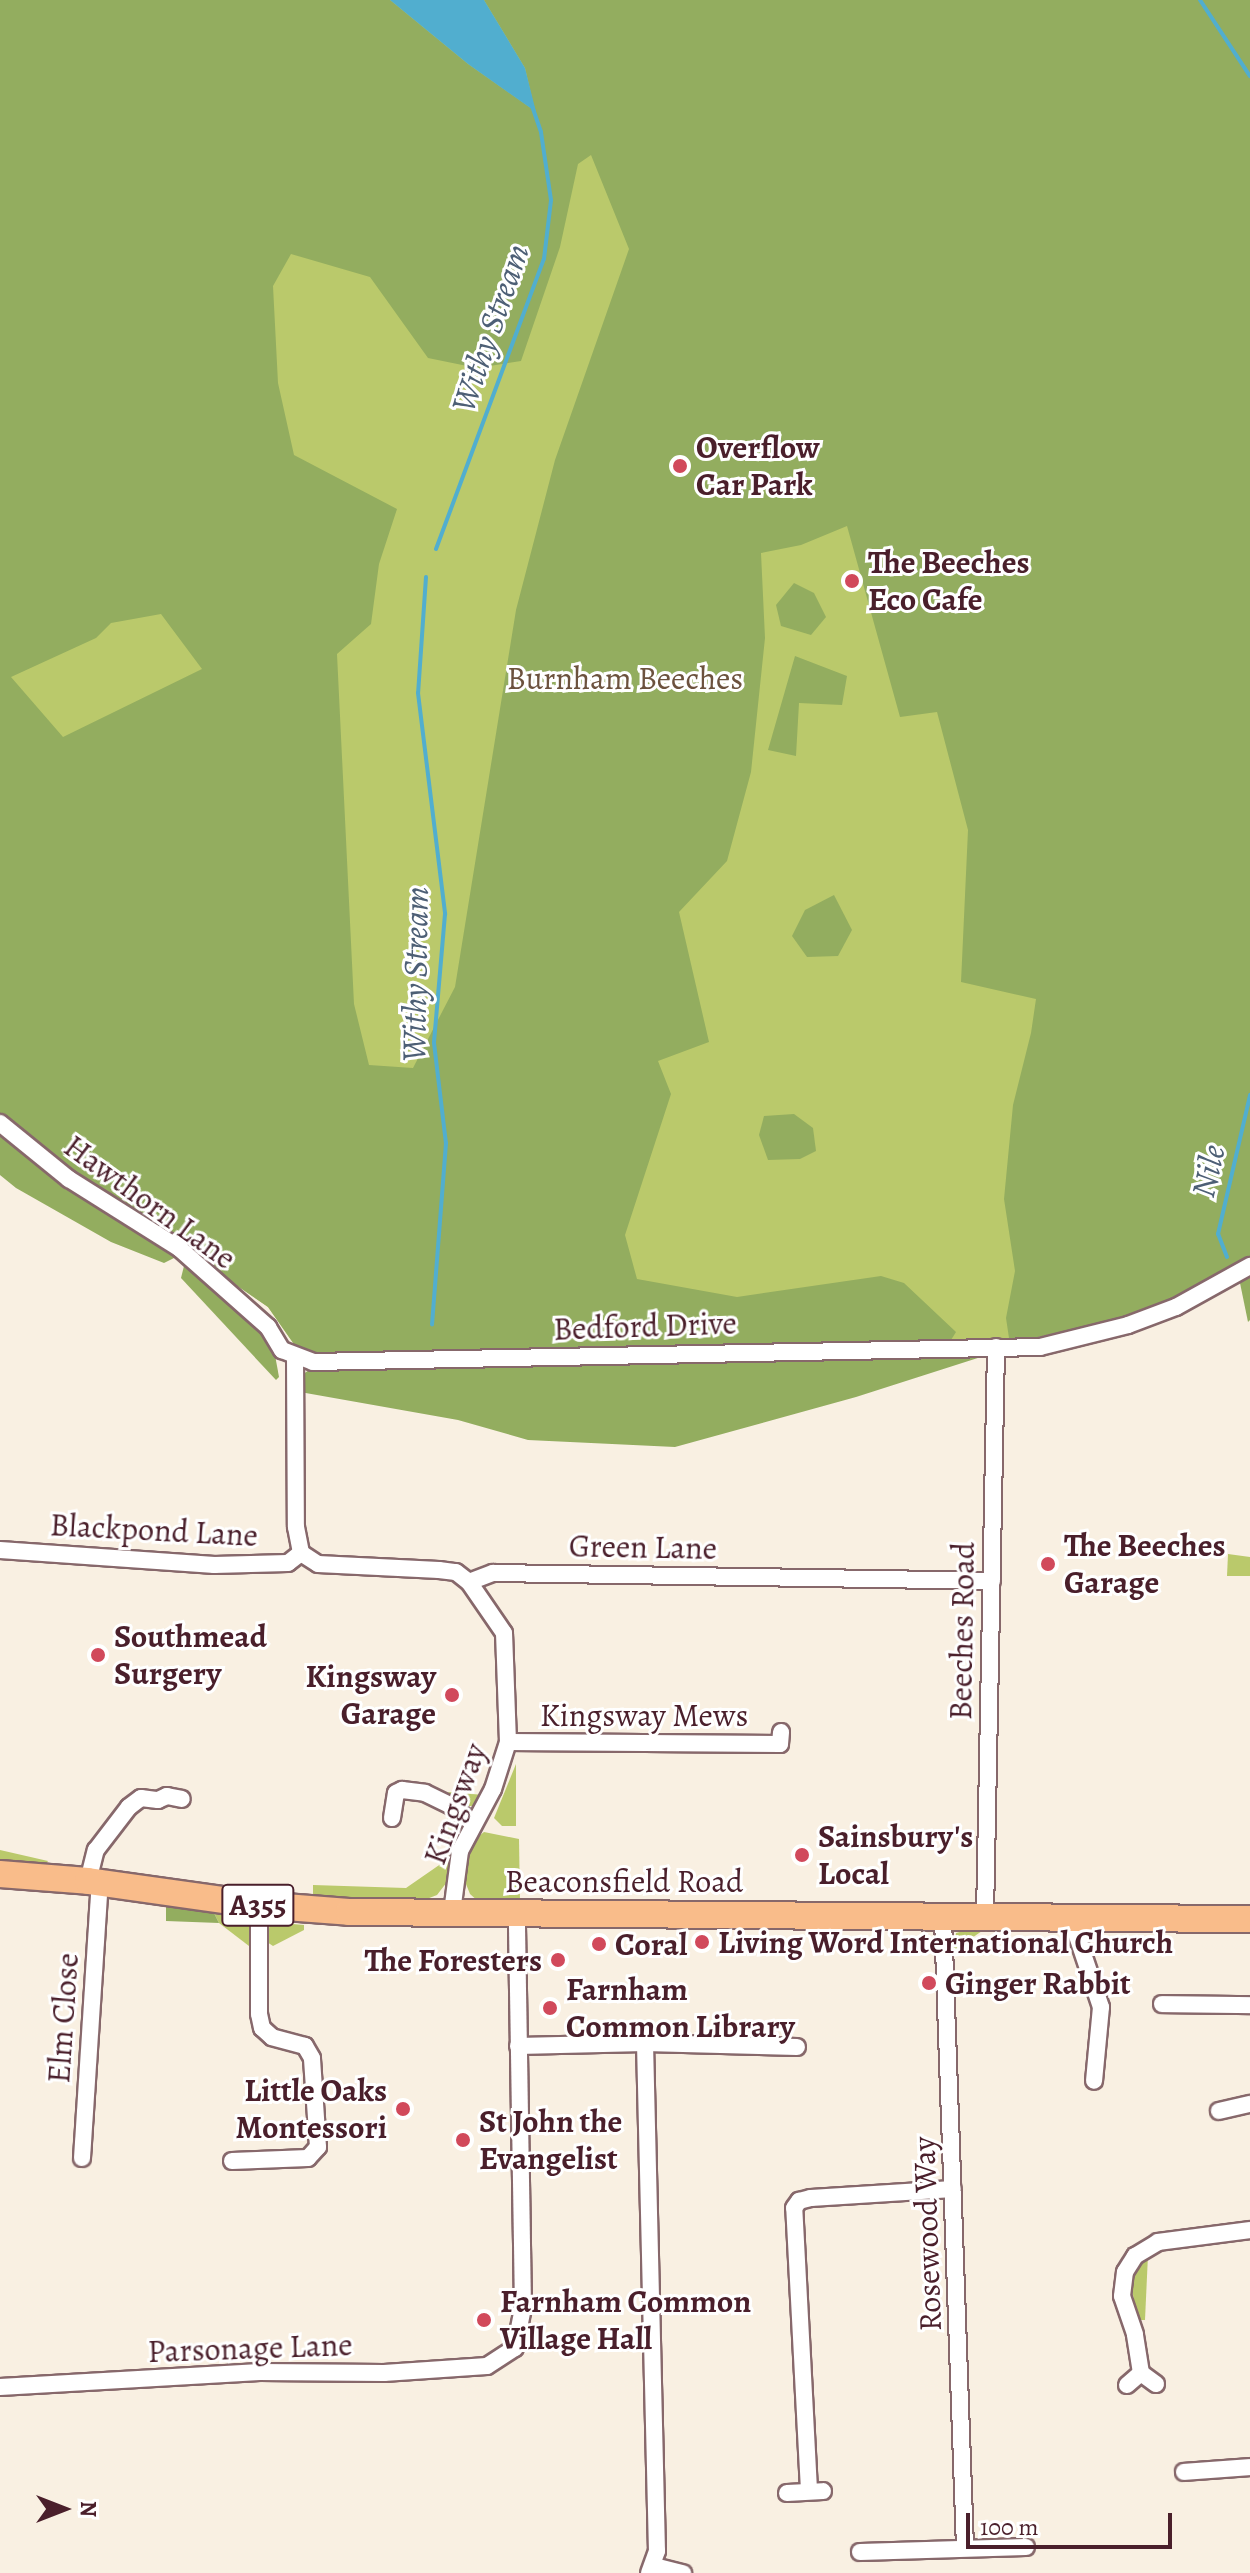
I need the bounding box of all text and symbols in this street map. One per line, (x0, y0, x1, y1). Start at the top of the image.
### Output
water label: Withy Stream (442, 238, 538, 418)
place label: Overflow Car Park (696, 429, 819, 504)
marker: Overflow Car Park (671, 457, 689, 475)
place label: The Beeches Eco Cafe (868, 544, 1030, 619)
marker: The Beeches Eco Cafe (843, 572, 861, 590)
park label: Burnham Beeches (507, 659, 743, 697)
water label: Withy Stream (393, 886, 437, 1062)
street label: Hawthorn Lane (57, 1127, 243, 1277)
water label: Nile (1182, 1141, 1234, 1201)
street label: Bedford Drive (553, 1304, 737, 1348)
street label: Blackpond Lane (49, 1505, 259, 1555)
street label: Green Lane (569, 1527, 717, 1567)
place label: The Beeches Garage (1064, 1527, 1226, 1602)
street label: Beeches Road (941, 1542, 983, 1720)
marker: The Beeches Garage (1039, 1555, 1057, 1573)
place label: Southmead Surgery (114, 1618, 267, 1693)
marker: Southmead Surgery (89, 1646, 107, 1664)
place label: Kingsway Garage (305, 1658, 436, 1733)
marker: Kingsway Garage (443, 1686, 461, 1704)
street label: Kingsway Mews (540, 1696, 748, 1734)
street label: Kingsway (415, 1738, 495, 1870)
place label: Sainsbury's Local (818, 1818, 973, 1893)
marker: Sainsbury's Local (793, 1846, 811, 1864)
street label: Beaconsfield Road (505, 1862, 743, 1900)
road number: A355 (220, 1879, 296, 1931)
place label: Living Word International Church (718, 1923, 1173, 1961)
place label: Coral (615, 1925, 687, 1963)
marker: Living Word International Church (693, 1933, 711, 1951)
marker: Coral (590, 1935, 608, 1953)
place label: The Foresters (365, 1941, 542, 1979)
street label: Elm Close (39, 1951, 87, 2085)
marker: The Foresters (549, 1951, 567, 1969)
place label: Ginger Rabbit (945, 1964, 1131, 2002)
place label: Farnham Common Library (566, 1971, 795, 2046)
marker: Ginger Rabbit (920, 1974, 938, 1992)
marker: Farnham Common Library (541, 1999, 559, 2017)
place label: Little Oaks Montessori (236, 2072, 387, 2147)
marker: Little Oaks Montessori (394, 2100, 412, 2118)
place label: St John the Evangelist (479, 2103, 622, 2178)
marker: St John the Evangelist (454, 2131, 472, 2149)
street label: Rosewood Way (904, 2136, 950, 2332)
place label: Farnham Common Village Hall (500, 2283, 751, 2358)
marker: Farnham Common Village Hall (475, 2311, 493, 2329)
street label: Parsonage Lane (147, 2325, 353, 2371)
north arrow (24, 2469, 104, 2549)
scale bar (970, 2497, 1176, 2547)
text: N (73, 2501, 103, 2517)
text: 100 m (980, 2511, 1039, 2543)

